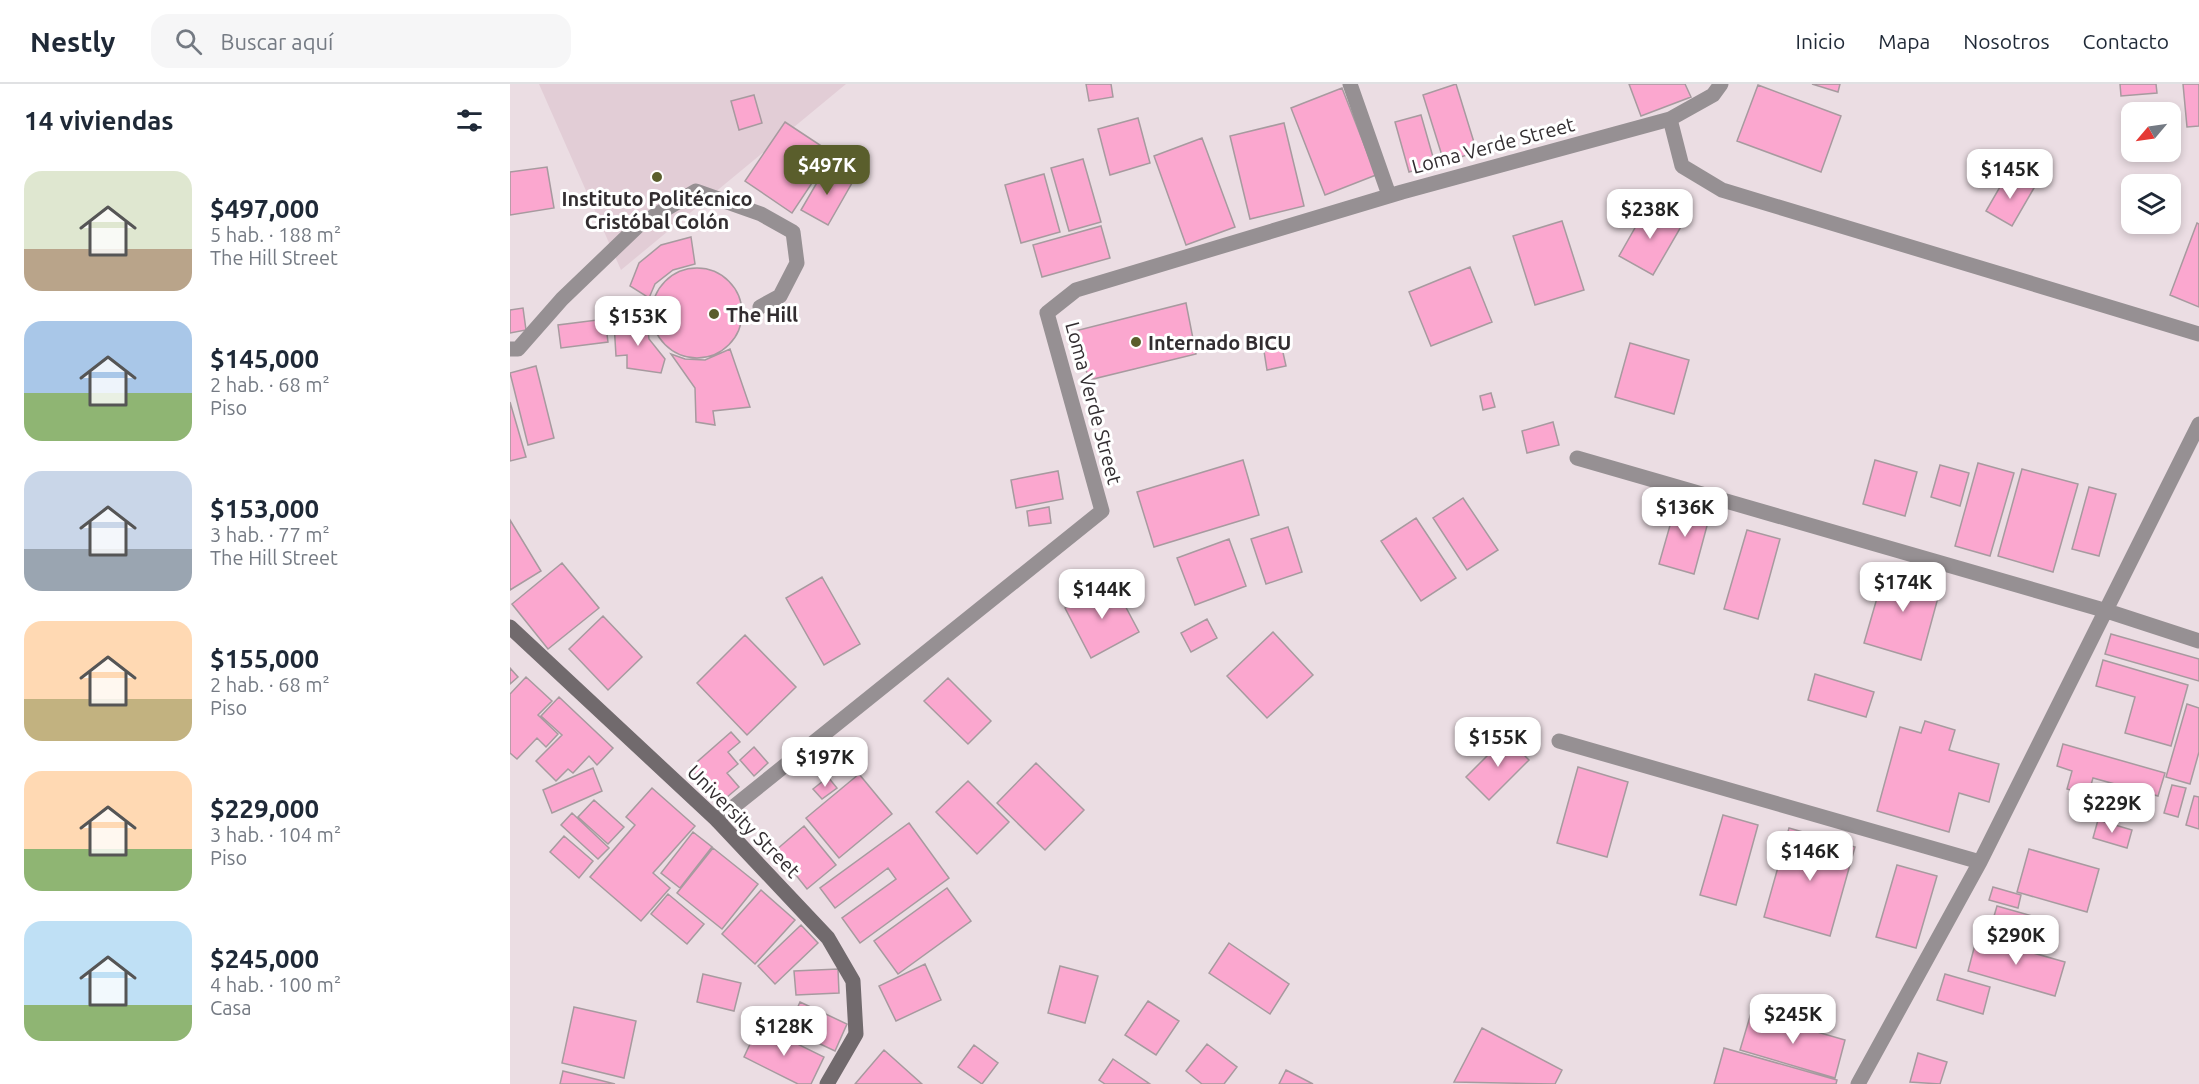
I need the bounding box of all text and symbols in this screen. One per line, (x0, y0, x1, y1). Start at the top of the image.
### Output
search box (151, 14, 571, 68)
icon: search (172, 25, 205, 58)
text: Nestly (30, 26, 115, 57)
text: Buscar aquí (220, 29, 333, 54)
text: Inicio (1796, 29, 1845, 53)
text: Mapa (1878, 29, 1930, 53)
text: Nosotros (1963, 29, 2050, 53)
text: Contacto (2083, 29, 2169, 53)
north arrow (2121, 102, 2181, 162)
map controls (2121, 102, 2181, 234)
icon: filters (453, 104, 486, 137)
text: 14 viviendas (24, 106, 174, 135)
street label: Loma Verde Street (1409, 112, 1577, 178)
pin: $497K (785, 145, 869, 196)
pin: $145K (1968, 149, 2052, 200)
text: $497K (798, 153, 856, 176)
text: $145K (1981, 157, 2039, 180)
marker: Instituto Politécnico Cristóbal Colón (650, 170, 664, 184)
button: layers (2121, 174, 2181, 234)
place label: Instituto Politécnico Cristóbal Colón (561, 187, 753, 233)
pin: $238K (1608, 189, 1692, 240)
text: $497,000 (210, 194, 319, 223)
icon: home (72, 195, 144, 267)
text: $238K (1621, 197, 1679, 220)
text: 5 hab. · 188 m² (210, 223, 341, 246)
text: The Hill Street (210, 246, 338, 269)
pin: $153K (596, 296, 680, 347)
place label: The Hill (726, 303, 798, 326)
text: $153K (609, 304, 667, 327)
marker: The Hill (707, 307, 721, 321)
street label: Loma Verde Street (1061, 319, 1127, 487)
place label: Internado BICU (1148, 331, 1291, 354)
marker: Internado BICU (1129, 335, 1143, 349)
text: $145,000 (210, 344, 319, 373)
icon: home (72, 345, 144, 417)
text: 2 hab. · 68 m² (210, 373, 330, 396)
text: Piso (210, 396, 247, 419)
pin: $136K (1643, 487, 1727, 538)
text: $153,000 (210, 494, 319, 523)
icon: home (72, 495, 144, 567)
text: $136K (1656, 495, 1714, 518)
text: 3 hab. · 77 m² (210, 523, 330, 546)
text: The Hill Street (210, 546, 338, 569)
pin: $174K (1861, 562, 1945, 613)
pin: $144K (1060, 569, 1144, 620)
text: $174K (1874, 570, 1932, 593)
text: $144K (1073, 577, 1131, 600)
text: $155,000 (210, 644, 319, 673)
icon: home (72, 645, 144, 717)
text: 2 hab. · 68 m² (210, 673, 330, 696)
text: Piso (210, 696, 247, 719)
pin: $155K (1456, 717, 1540, 768)
text: $155K (1469, 725, 1527, 748)
pin: $197K (783, 737, 867, 788)
text: $197K (796, 745, 854, 768)
street label: University Street (683, 760, 805, 882)
pin: $229K (2070, 783, 2154, 834)
text: $229K (2083, 791, 2141, 814)
text: $229,000 (210, 794, 319, 823)
icon: home (72, 795, 144, 867)
text: 3 hab. · 104 m² (210, 823, 341, 846)
pin: $146K (1768, 831, 1852, 882)
text: $146K (1781, 839, 1839, 862)
text: Piso (210, 846, 247, 869)
pin: $290K (1974, 915, 2058, 966)
text: $290K (1987, 923, 2045, 946)
text: $245,000 (210, 944, 319, 973)
icon: home (72, 945, 144, 1017)
text: 4 hab. · 100 m² (210, 973, 341, 996)
pin: $245K (1751, 994, 1835, 1045)
text: Casa (210, 996, 252, 1019)
text: $245K (1764, 1002, 1822, 1025)
pin: $128K (742, 1006, 826, 1057)
text: $128K (755, 1014, 813, 1037)

